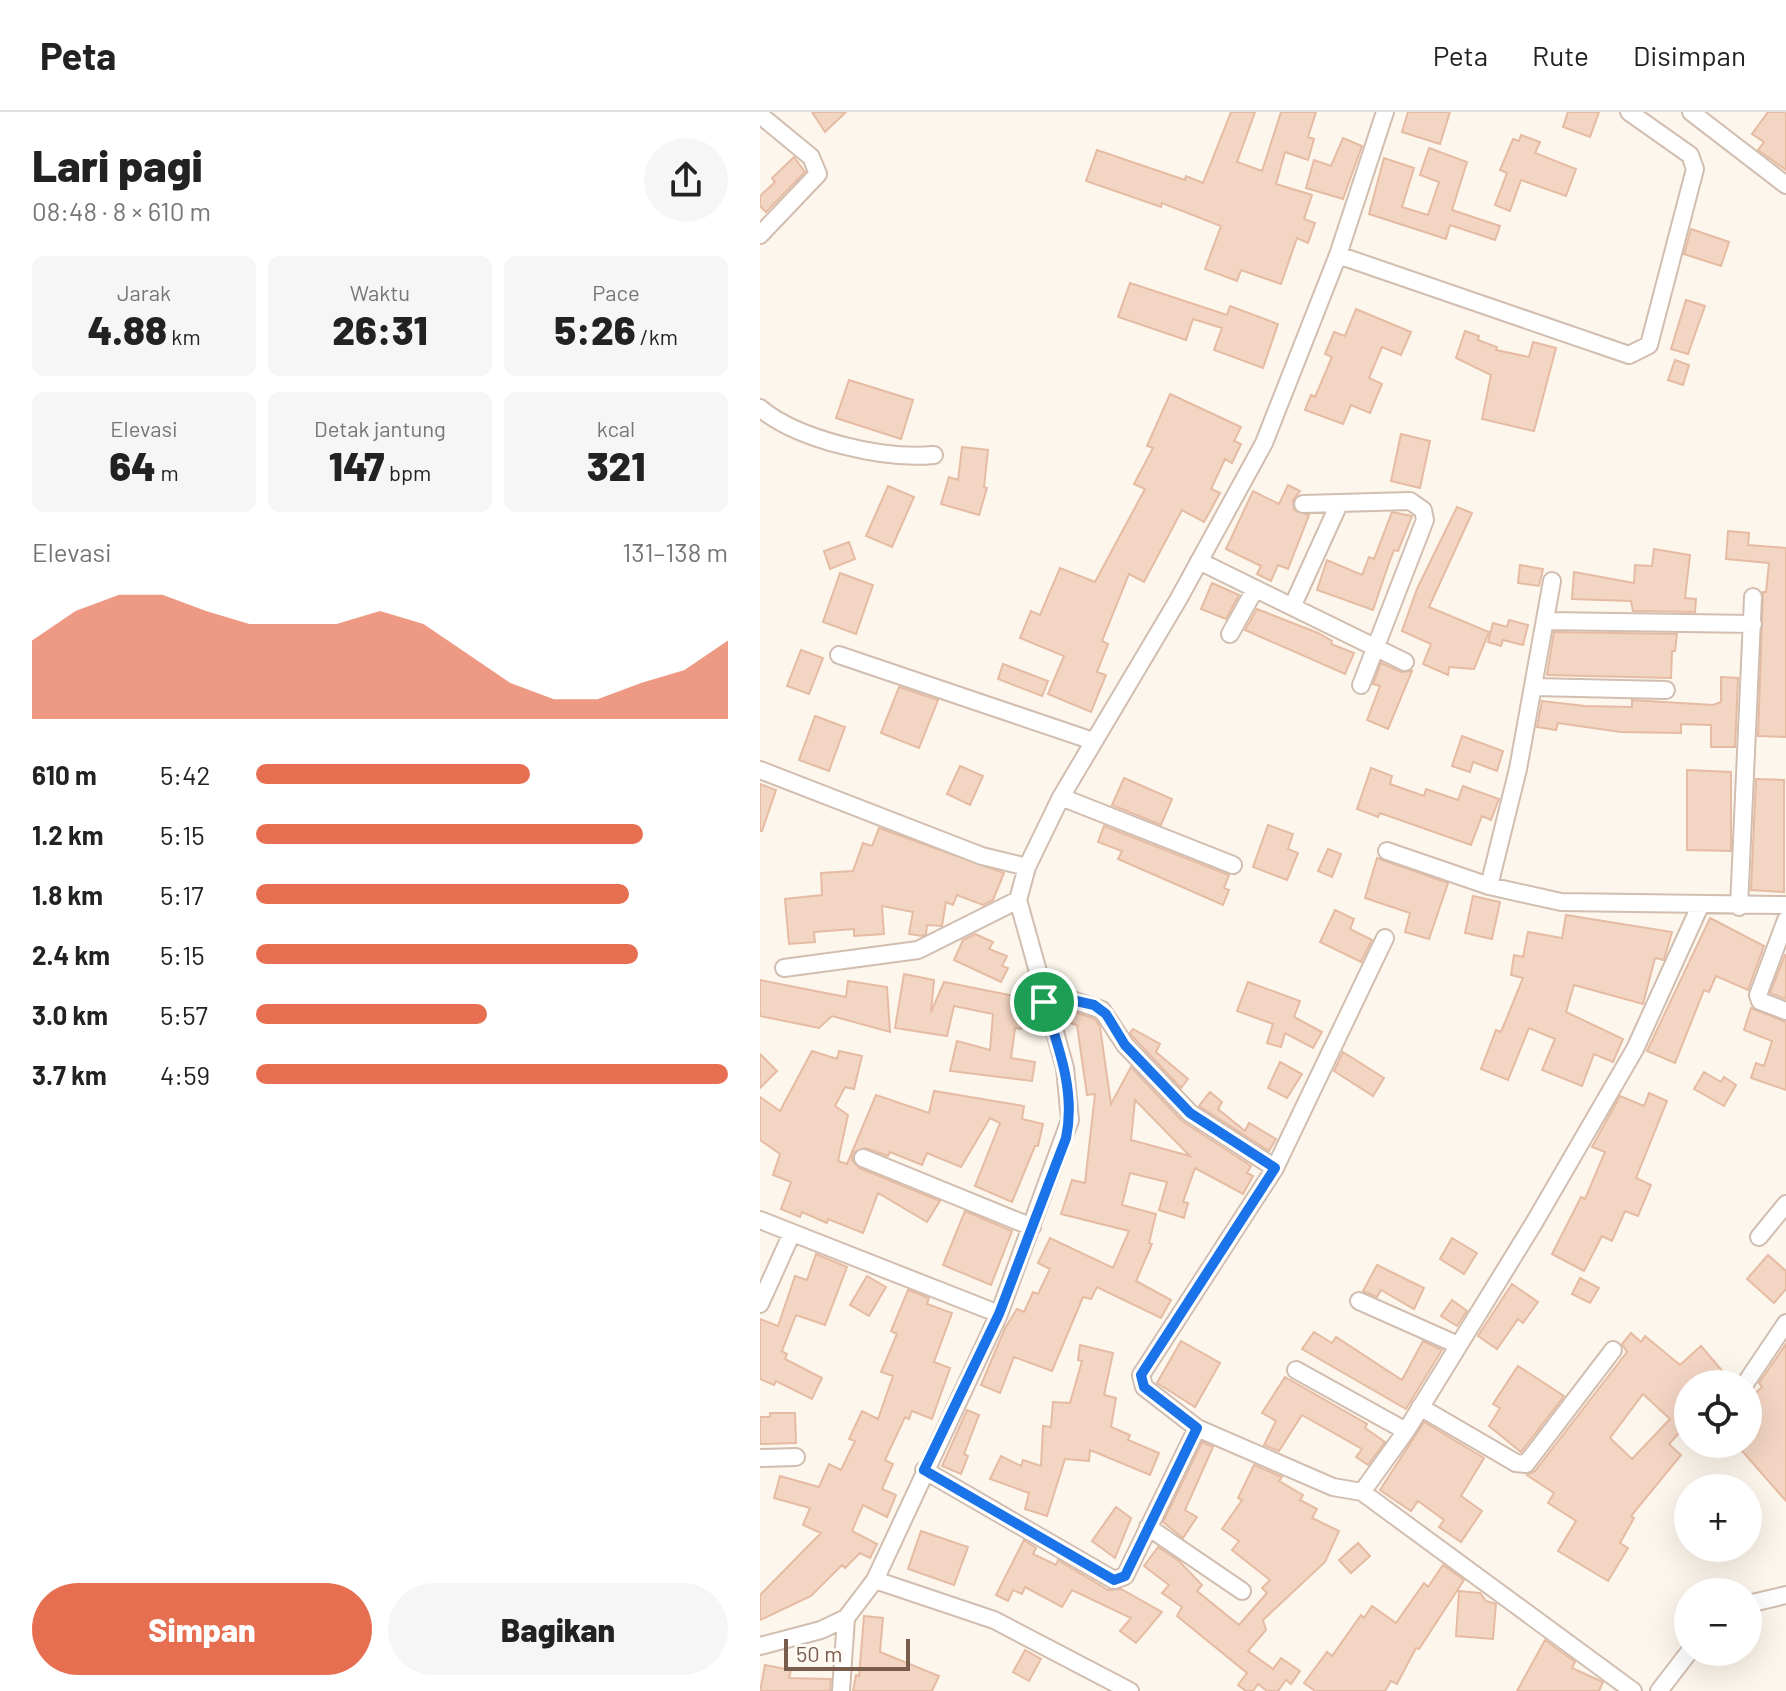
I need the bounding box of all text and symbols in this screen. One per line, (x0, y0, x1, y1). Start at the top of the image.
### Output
text: Peta (40, 32, 116, 78)
text: Peta (1433, 38, 1488, 72)
text: Rute (1532, 38, 1589, 72)
text: Disimpan (1633, 38, 1746, 72)
text: Lari pagi (32, 138, 203, 191)
button: share (644, 138, 728, 222)
text: 08:48 · 8 × 610 m (32, 195, 211, 226)
text: Jarak (117, 279, 171, 305)
text: Waktu (350, 279, 410, 305)
text: Pace (592, 279, 640, 305)
text: 4.88 (87, 305, 167, 353)
text: 26:31 (332, 305, 428, 353)
text: 5:26 (554, 305, 635, 353)
text: km (167, 323, 201, 349)
text: /km (635, 323, 678, 349)
text: Elevasi (110, 415, 178, 441)
text: Detak jantung (314, 415, 446, 441)
text: kcal (597, 415, 635, 441)
text: 64 (109, 441, 156, 489)
text: 147 (329, 441, 385, 489)
text: 321 (587, 441, 645, 489)
text: m (156, 459, 179, 485)
text: bpm (385, 459, 431, 485)
text: Elevasi (32, 536, 112, 567)
text: 131–138 m (622, 536, 728, 567)
text: 610 m (32, 759, 97, 790)
text: 5:42 (160, 759, 210, 790)
text: 1.2 km (32, 819, 104, 850)
text: 5:15 (160, 819, 205, 850)
text: 1.8 km (32, 879, 103, 910)
text: 5:17 (160, 879, 204, 910)
text: 2.4 km (32, 939, 110, 970)
text: 5:15 (160, 939, 205, 970)
pin (1010, 968, 1078, 1036)
icon: arrive (1022, 980, 1066, 1024)
text: 3.0 km (32, 999, 108, 1030)
text: 5:57 (160, 999, 208, 1030)
text: 3.7 km (32, 1059, 107, 1090)
text: 4:59 (160, 1059, 210, 1090)
map controls (1674, 1370, 1762, 1666)
button: locate (1674, 1370, 1762, 1458)
button: + (1674, 1474, 1762, 1562)
button: − (1674, 1578, 1762, 1666)
button: Simpan (32, 1583, 372, 1675)
button: Bagikan (388, 1583, 728, 1675)
scale bar (784, 1635, 910, 1671)
text: 50 m (796, 1640, 842, 1666)

